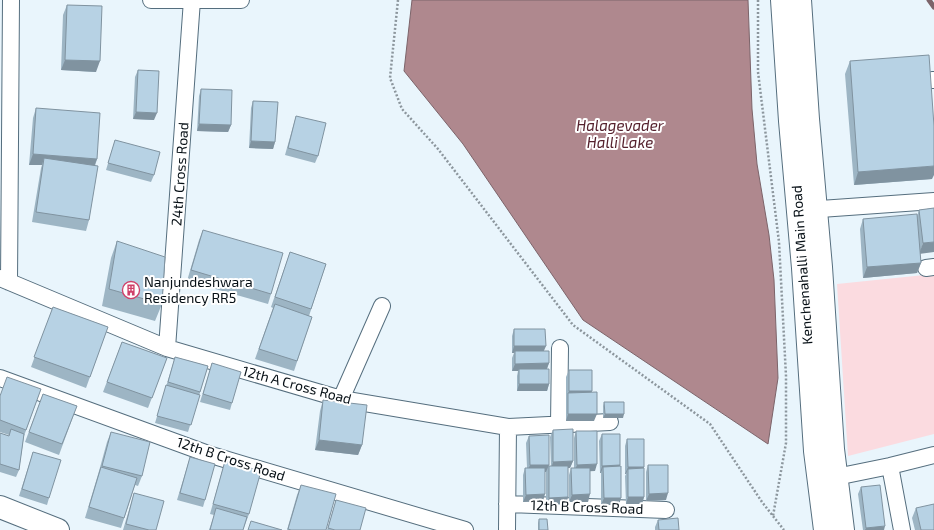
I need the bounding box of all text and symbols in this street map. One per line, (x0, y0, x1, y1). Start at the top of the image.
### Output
water label: Halagevader Halli Lake (576, 116, 665, 151)
street label: 24th Cross Road (167, 121, 192, 226)
street label: Kenchenahalli Main Road (787, 185, 816, 345)
place label: Nanjundeshwara Residency RR5 (144, 273, 253, 306)
building icon: Nanjundeshwara Residency RR5 (121, 280, 141, 300)
street label: 12th A Cross Road (241, 362, 353, 407)
street label: 12th B Cross Road (175, 433, 287, 484)
street label: 12th B Cross Road (530, 496, 644, 517)

